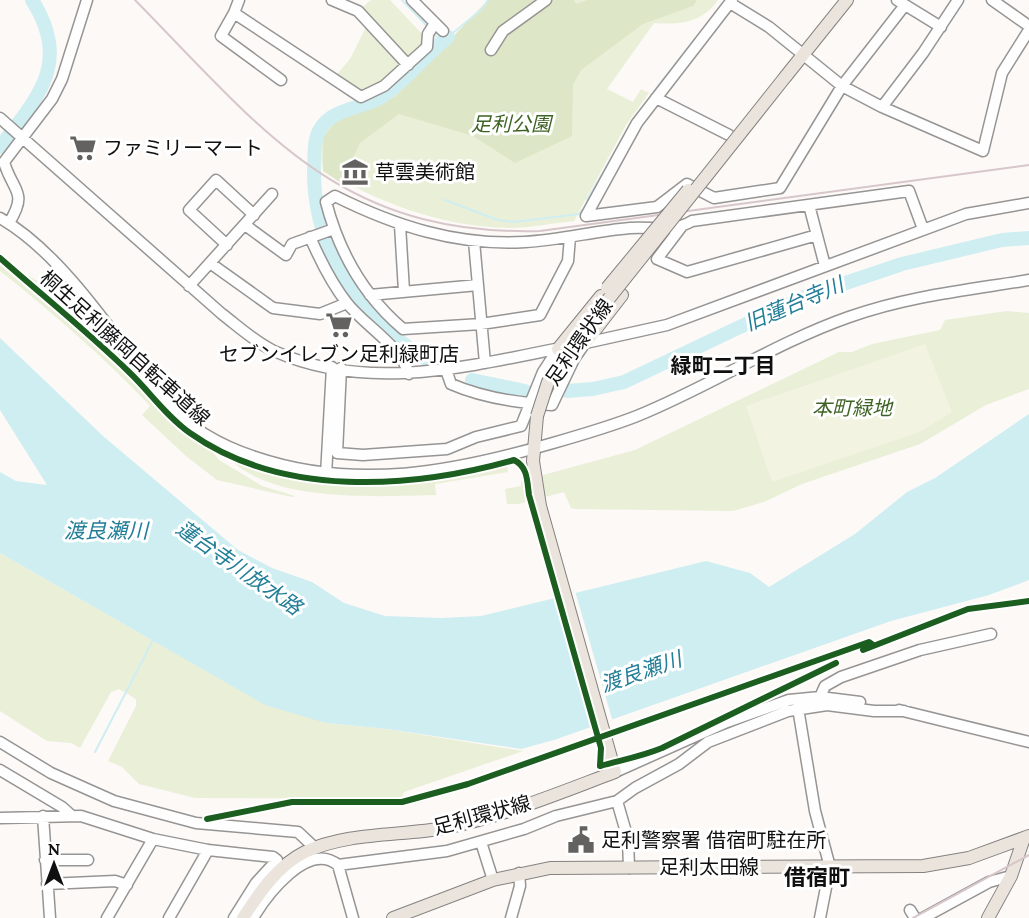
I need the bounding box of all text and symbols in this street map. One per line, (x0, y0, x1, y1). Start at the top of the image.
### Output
park label: 足利公園 (471, 111, 554, 136)
supermarket icon: ファミリーマート (68, 133, 98, 163)
place label: ファミリーマート (103, 135, 263, 160)
museum icon: 草雲美術館 (340, 157, 370, 187)
place label: 草雲美術館 (375, 159, 475, 184)
street label: 桐生足利藤岡自転車道線 (35, 265, 215, 431)
water label: 旧蓮台寺川 (740, 270, 849, 336)
street label: 足利環状線 (540, 294, 618, 390)
supermarket icon: セブンイレブン足利緑町店 (324, 310, 354, 340)
place label: セブンイレブン足利緑町店 (219, 341, 459, 366)
district label: 緑町二丁目 (671, 352, 776, 379)
park label: 本町緑地 (812, 395, 894, 420)
water label: 蓮台寺川放水路 (171, 514, 309, 622)
water label: 渡良瀬川 (64, 517, 150, 544)
water label: 渡良瀬川 (597, 644, 687, 698)
street label: 足利環状線 (430, 790, 533, 840)
public building icon: 足利警察署 借宿町駐在所 (566, 825, 596, 855)
place label: 足利警察署 借宿町駐在所 (601, 827, 826, 852)
north arrow (24, 834, 84, 894)
text: N (48, 839, 60, 859)
street label: 足利太田線 (659, 854, 759, 879)
district label: 借宿町 (784, 863, 850, 891)

